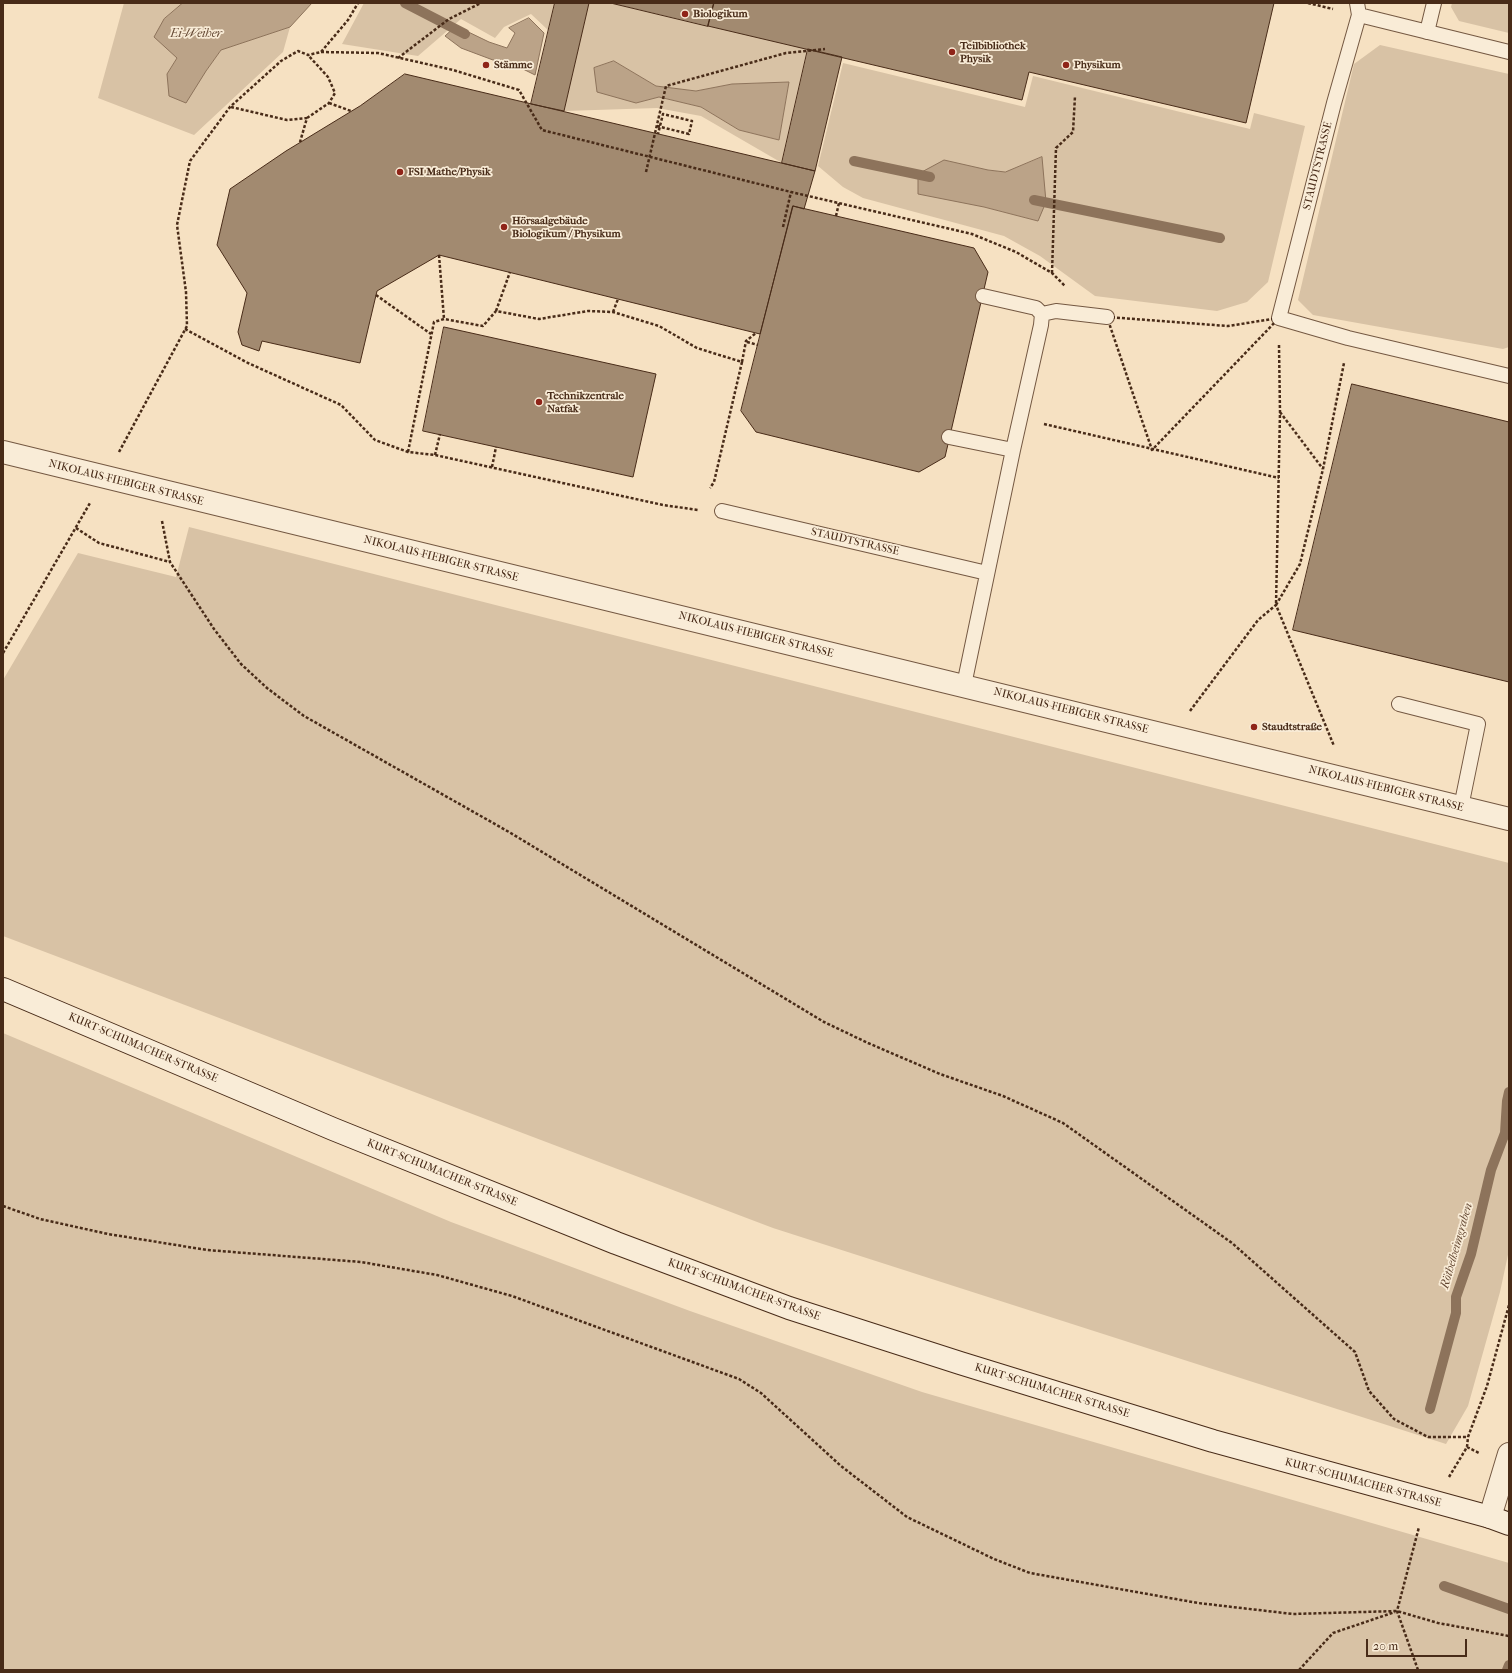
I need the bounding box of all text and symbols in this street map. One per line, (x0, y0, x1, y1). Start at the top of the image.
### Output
place label: Biologikum (693, 7, 748, 21)
marker: Biologikum (680, 9, 690, 19)
water label: Ei-Weiher (170, 27, 222, 41)
place label: Teilbibliothek Physik (960, 39, 1026, 65)
marker: Teilbibliothek Physik (947, 47, 957, 57)
place label: Stämme (494, 58, 532, 72)
place label: Physikum (1074, 58, 1121, 72)
marker: Stämme (481, 60, 491, 70)
marker: Physikum (1061, 60, 1071, 70)
street label: STAUDTSTRASSE (1301, 121, 1335, 211)
place label: FSI Mathe/Physik (408, 165, 491, 179)
marker: FSI Mathe/Physik (395, 167, 405, 177)
place label: Hörsaalgebäude Biologikum / Physikum (512, 214, 621, 240)
marker: Hörsaalgebäude Biologikum / Physikum (499, 222, 509, 232)
place label: Technikzentrale Natfak (547, 389, 624, 415)
marker: Technikzentrale Natfak (534, 397, 544, 407)
street label: NIKOLAUS-FIEBIGER-STRASSE (47, 457, 205, 509)
street label: STAUDTSTRASSE (810, 525, 900, 559)
street label: NIKOLAUS-FIEBIGER-STRASSE (362, 533, 520, 585)
street label: NIKOLAUS-FIEBIGER-STRASSE (677, 609, 835, 661)
street label: NIKOLAUS-FIEBIGER-STRASSE (992, 685, 1150, 737)
place label: Staudtstraße (1262, 720, 1322, 734)
marker: Staudtstraße (1249, 722, 1259, 732)
street label: NIKOLAUS-FIEBIGER-STRASSE (1307, 763, 1465, 815)
street label: KURT-SCHUMACHER-STRASSE (66, 1010, 220, 1086)
street label: KURT-SCHUMACHER-STRASSE (365, 1137, 519, 1209)
water label: Röthelheimgraben (1438, 1202, 1476, 1290)
street label: KURT-SCHUMACHER-STRASSE (666, 1256, 822, 1324)
street label: KURT-SCHUMACHER-STRASSE (973, 1361, 1131, 1421)
street label: KURT-SCHUMACHER-STRASSE (1283, 1456, 1443, 1510)
scale bar (1368, 1631, 1469, 1657)
text: 20 m (1373, 1639, 1398, 1653)

